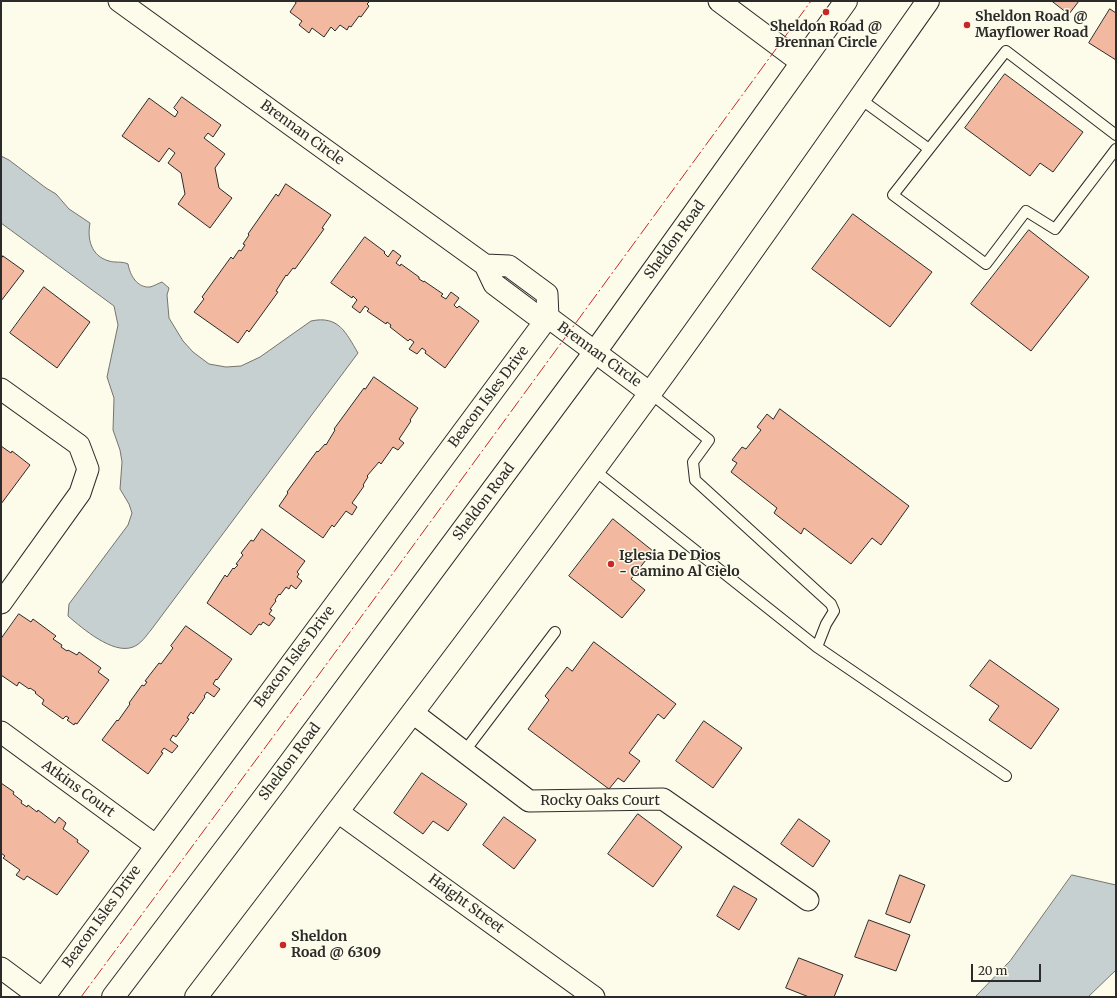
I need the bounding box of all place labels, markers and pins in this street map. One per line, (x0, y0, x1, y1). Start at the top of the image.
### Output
marker: Sheldon Road @ Brennan Circle (821, 7, 831, 17)
place label: Sheldon Road @ Mayflower Road (975, 9, 1088, 42)
place label: Sheldon Road @ Brennan Circle (770, 19, 882, 52)
marker: Sheldon Road @ Mayflower Road (962, 20, 972, 30)
place label: Iglesia De Dios - Camino Al Cielo (619, 548, 740, 580)
marker: Iglesia De Dios - Camino Al Cielo (606, 559, 616, 569)
place label: Sheldon Road @ 6309 (291, 929, 381, 962)
marker: Sheldon Road @ 6309 (278, 940, 288, 950)

